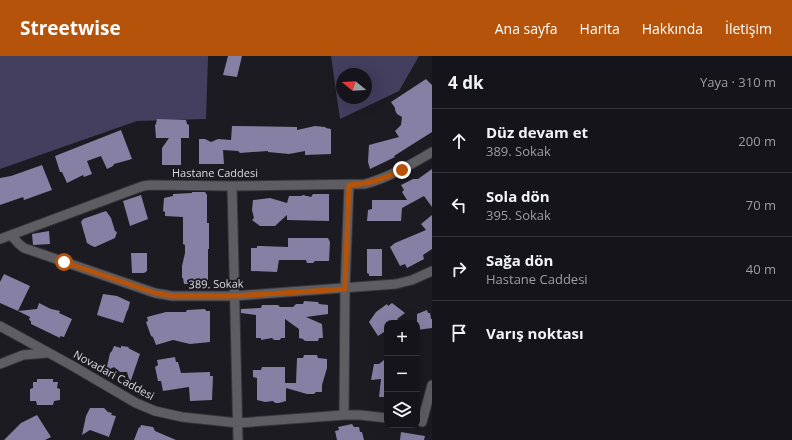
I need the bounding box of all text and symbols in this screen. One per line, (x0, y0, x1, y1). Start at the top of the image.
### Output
text: Streetwise (20, 15, 121, 41)
text: Ana sayfa (495, 19, 558, 38)
text: Harita (580, 19, 620, 38)
text: Hakkında (642, 19, 703, 38)
text: İletişim (725, 19, 772, 38)
north arrow (336, 68, 372, 104)
text: 4 dk (448, 71, 483, 94)
text: Yaya · 310 m (700, 73, 776, 91)
text: Düz devam et (486, 122, 588, 142)
icon: ahead (448, 130, 470, 152)
text: 200 m (738, 132, 776, 150)
text: 389. Sokak (486, 142, 551, 160)
route end (393, 161, 411, 179)
street label: Hastane Caddesi (172, 165, 258, 180)
text: Sola dön (486, 186, 550, 206)
icon: left (448, 194, 470, 216)
text: 70 m (746, 196, 776, 214)
text: 395. Sokak (486, 206, 551, 224)
text: Sağa dön (486, 250, 553, 270)
route start (55, 253, 73, 271)
icon: right (448, 258, 470, 280)
text: 40 m (746, 260, 776, 278)
text: Hastane Caddesi (486, 270, 588, 288)
street label: 389. Sokak (188, 276, 244, 291)
map controls (384, 320, 420, 428)
button: + (384, 320, 420, 356)
icon: arrive (448, 322, 470, 344)
text: Varış noktası (486, 323, 584, 343)
street label: Novadari Caddesi (71, 346, 157, 403)
button: − (384, 356, 420, 392)
button: layers (384, 392, 420, 428)

